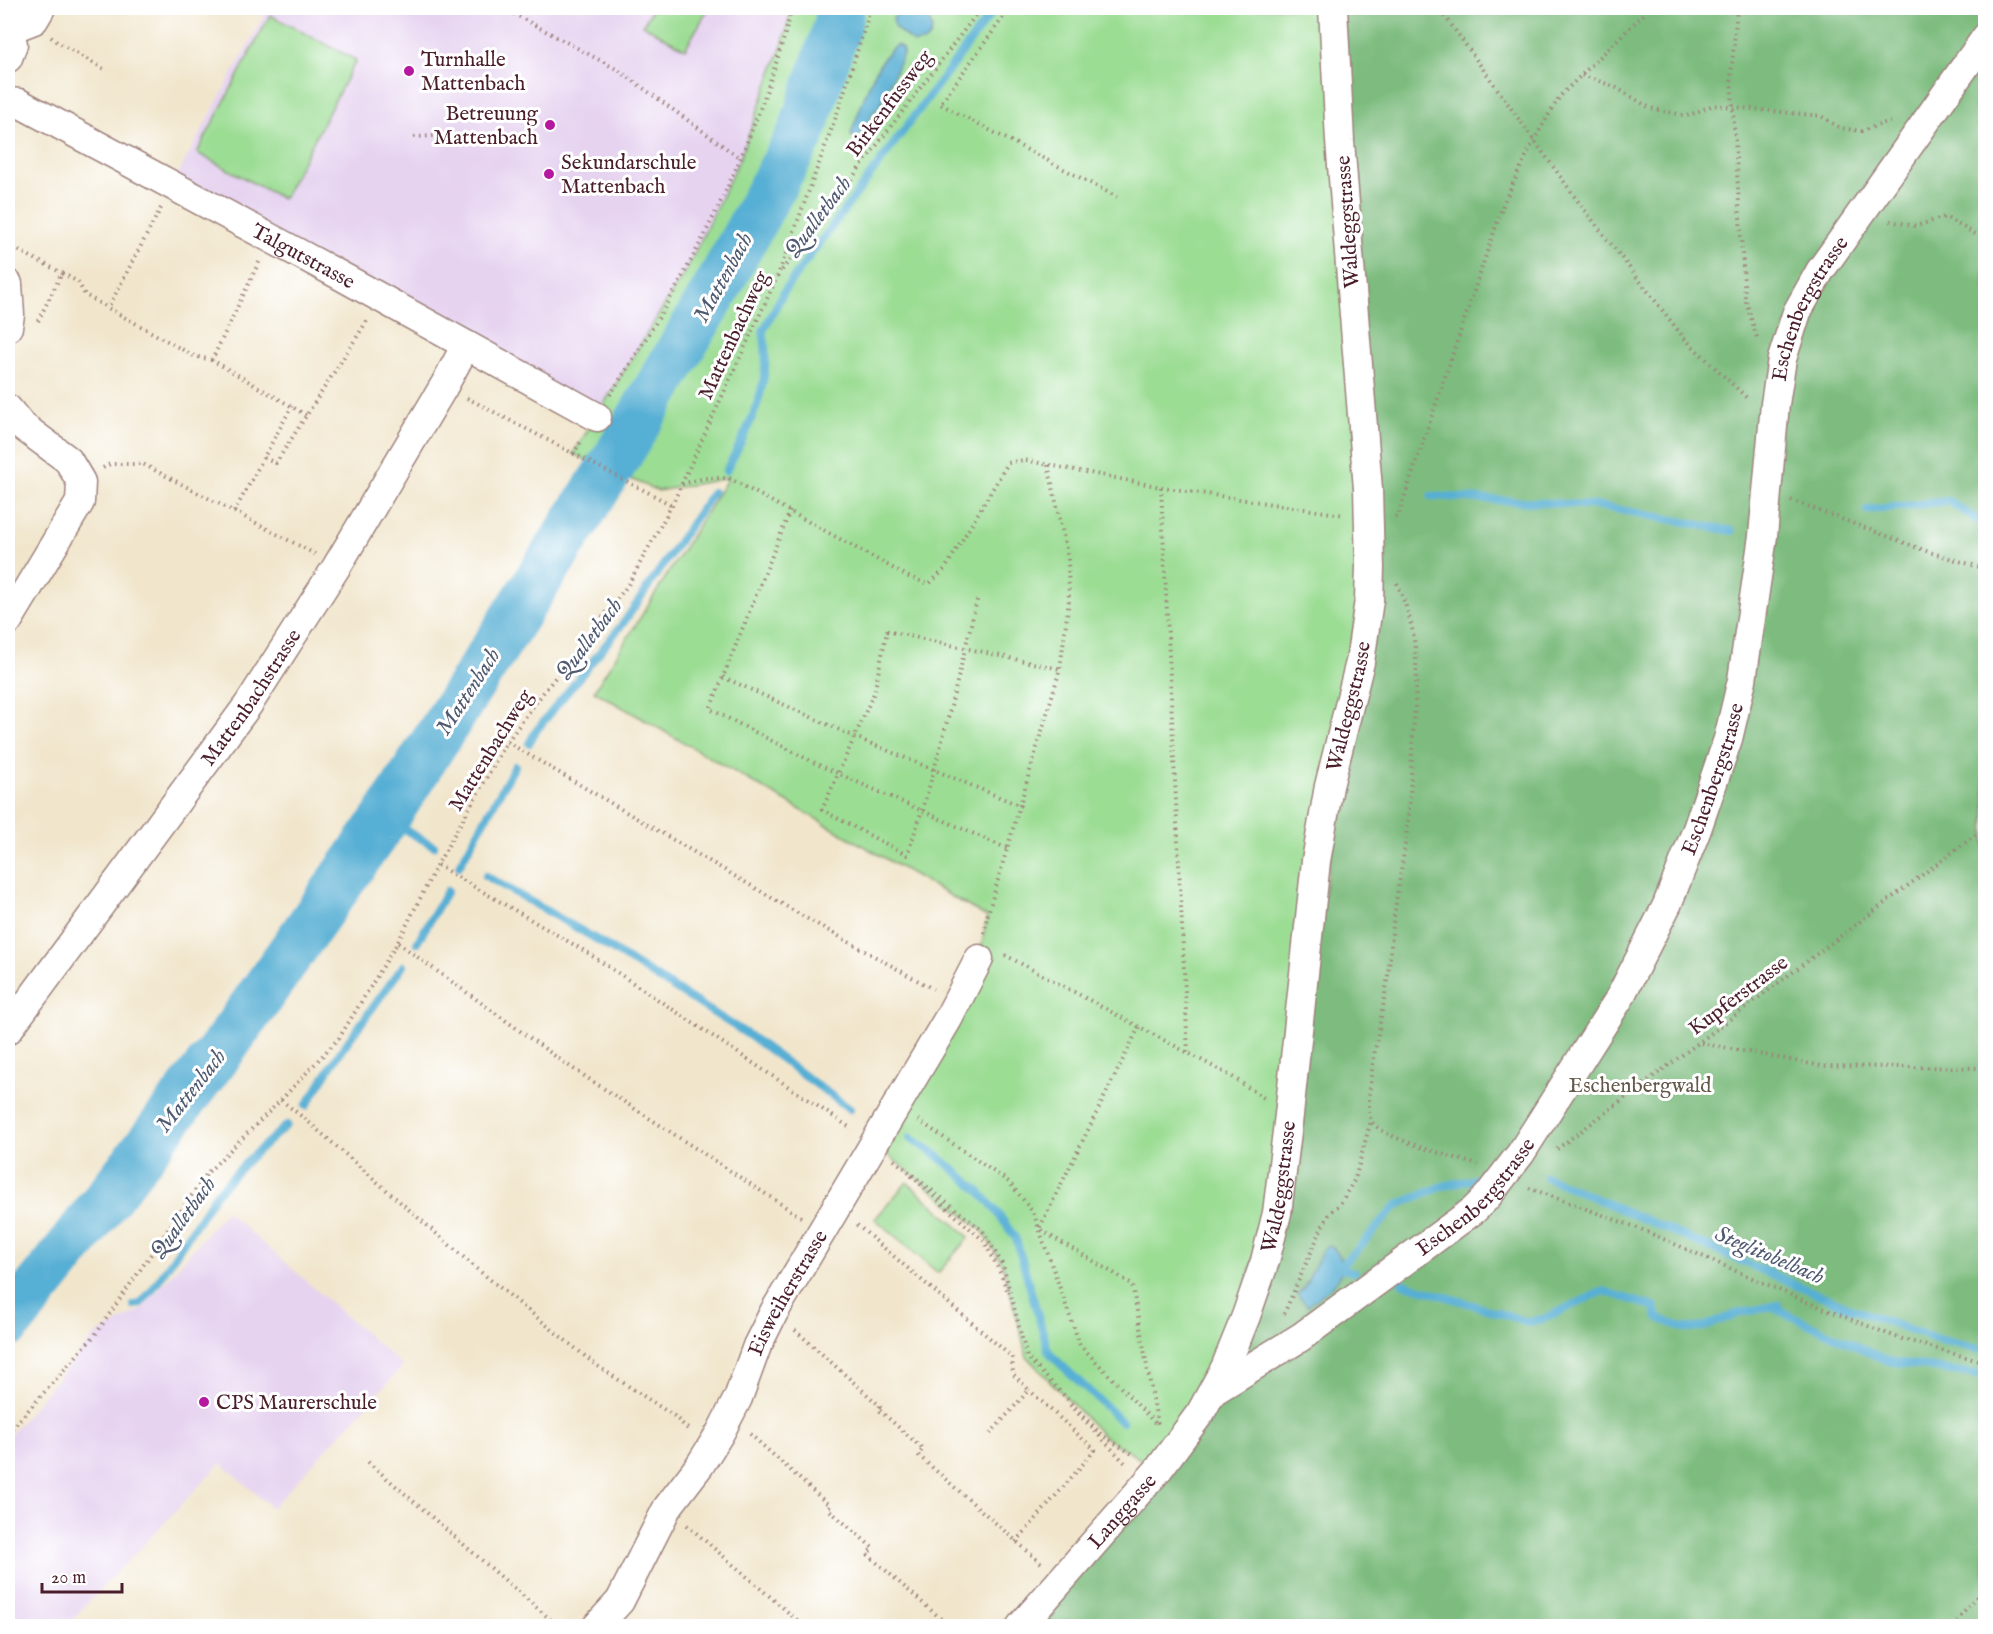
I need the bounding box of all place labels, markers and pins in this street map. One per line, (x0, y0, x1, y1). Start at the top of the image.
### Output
place label: Turnhalle Mattenbach (421, 47, 526, 98)
marker: Turnhalle Mattenbach (402, 64, 416, 78)
place label: Betreuung Mattenbach (434, 101, 539, 152)
marker: Betreuung Mattenbach (543, 118, 557, 132)
place label: Sekundarschule Mattenbach (561, 150, 697, 201)
marker: Sekundarschule Mattenbach (542, 167, 556, 181)
place label: CPS Maurerschule (216, 1390, 377, 1417)
marker: CPS Maurerschule (197, 1395, 211, 1409)

